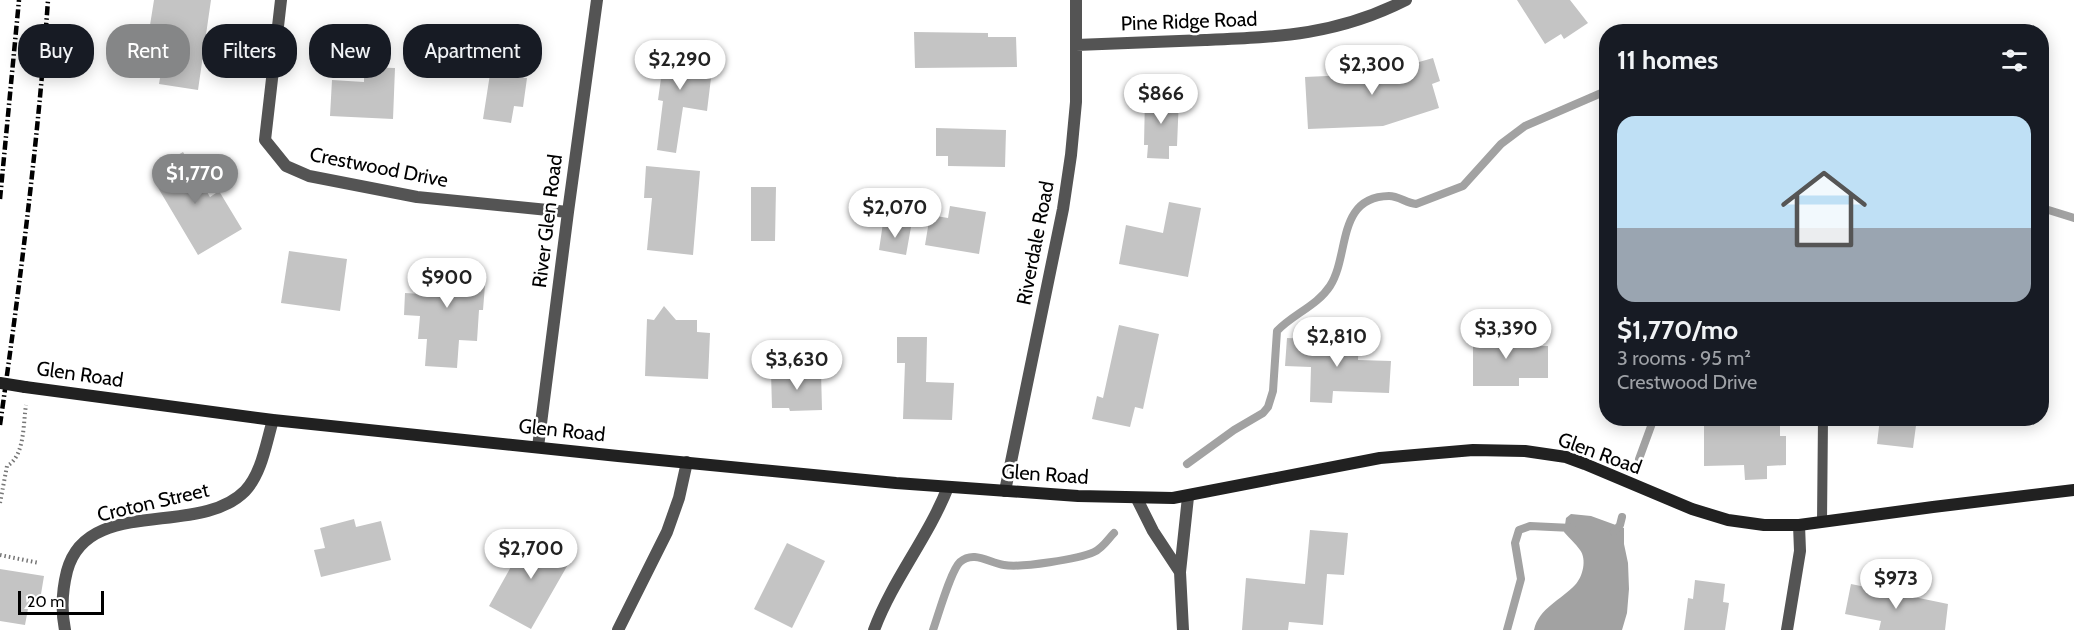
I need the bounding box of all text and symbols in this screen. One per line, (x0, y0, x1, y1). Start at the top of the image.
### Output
street label: Pine Ridge Road (1120, 7, 1258, 35)
chip: Buy (18, 24, 94, 78)
chip: Rent (106, 24, 190, 78)
chip: Filters (202, 24, 297, 78)
chip: New (309, 24, 391, 78)
chip: Apartment (403, 24, 542, 78)
pin: $2,290 (631, 40, 729, 91)
text: 11 homes (1617, 44, 1718, 76)
icon: filters (1998, 44, 2031, 77)
pin: $2,300 (1323, 45, 1421, 96)
text: $2,290 (649, 47, 711, 71)
text: $2,300 (1339, 52, 1405, 76)
pin: $866 (1125, 74, 1197, 125)
text: $866 (1138, 81, 1184, 105)
street label: Crestwood Drive (308, 142, 450, 192)
street label: River Glen Road (527, 153, 567, 289)
pin: $1,770 (146, 154, 244, 205)
icon: home (1770, 155, 1878, 263)
text: $1,770 (166, 161, 224, 185)
street label: Riverdale Road (1011, 179, 1059, 307)
pin: $2,070 (846, 188, 944, 239)
text: $2,070 (863, 195, 927, 219)
pin: $900 (411, 258, 483, 309)
text: $900 (421, 265, 473, 289)
pin: $3,390 (1457, 309, 1555, 360)
text: $1,770/mo (1617, 314, 1738, 346)
text: $3,390 (1474, 316, 1538, 340)
pin: $2,810 (1288, 317, 1386, 368)
text: $2,810 (1307, 324, 1367, 348)
pin: $3,630 (748, 340, 846, 391)
text: 3 rooms · 95 m² (1617, 346, 1751, 370)
text: $3,630 (765, 347, 829, 371)
street label: Glen Road (35, 356, 125, 392)
text: Crestwood Drive (1617, 370, 1757, 394)
street label: Glen Road (517, 414, 607, 446)
street label: Glen Road (1555, 427, 1645, 479)
street label: Glen Road (1001, 459, 1089, 489)
street label: Croton Street (95, 477, 211, 526)
pin: $2,700 (482, 529, 580, 580)
text: $2,700 (498, 536, 564, 560)
pin: $973 (1860, 559, 1932, 610)
text: $973 (1874, 566, 1918, 590)
scale bar (18, 588, 104, 616)
text: 20 m (27, 592, 64, 611)

